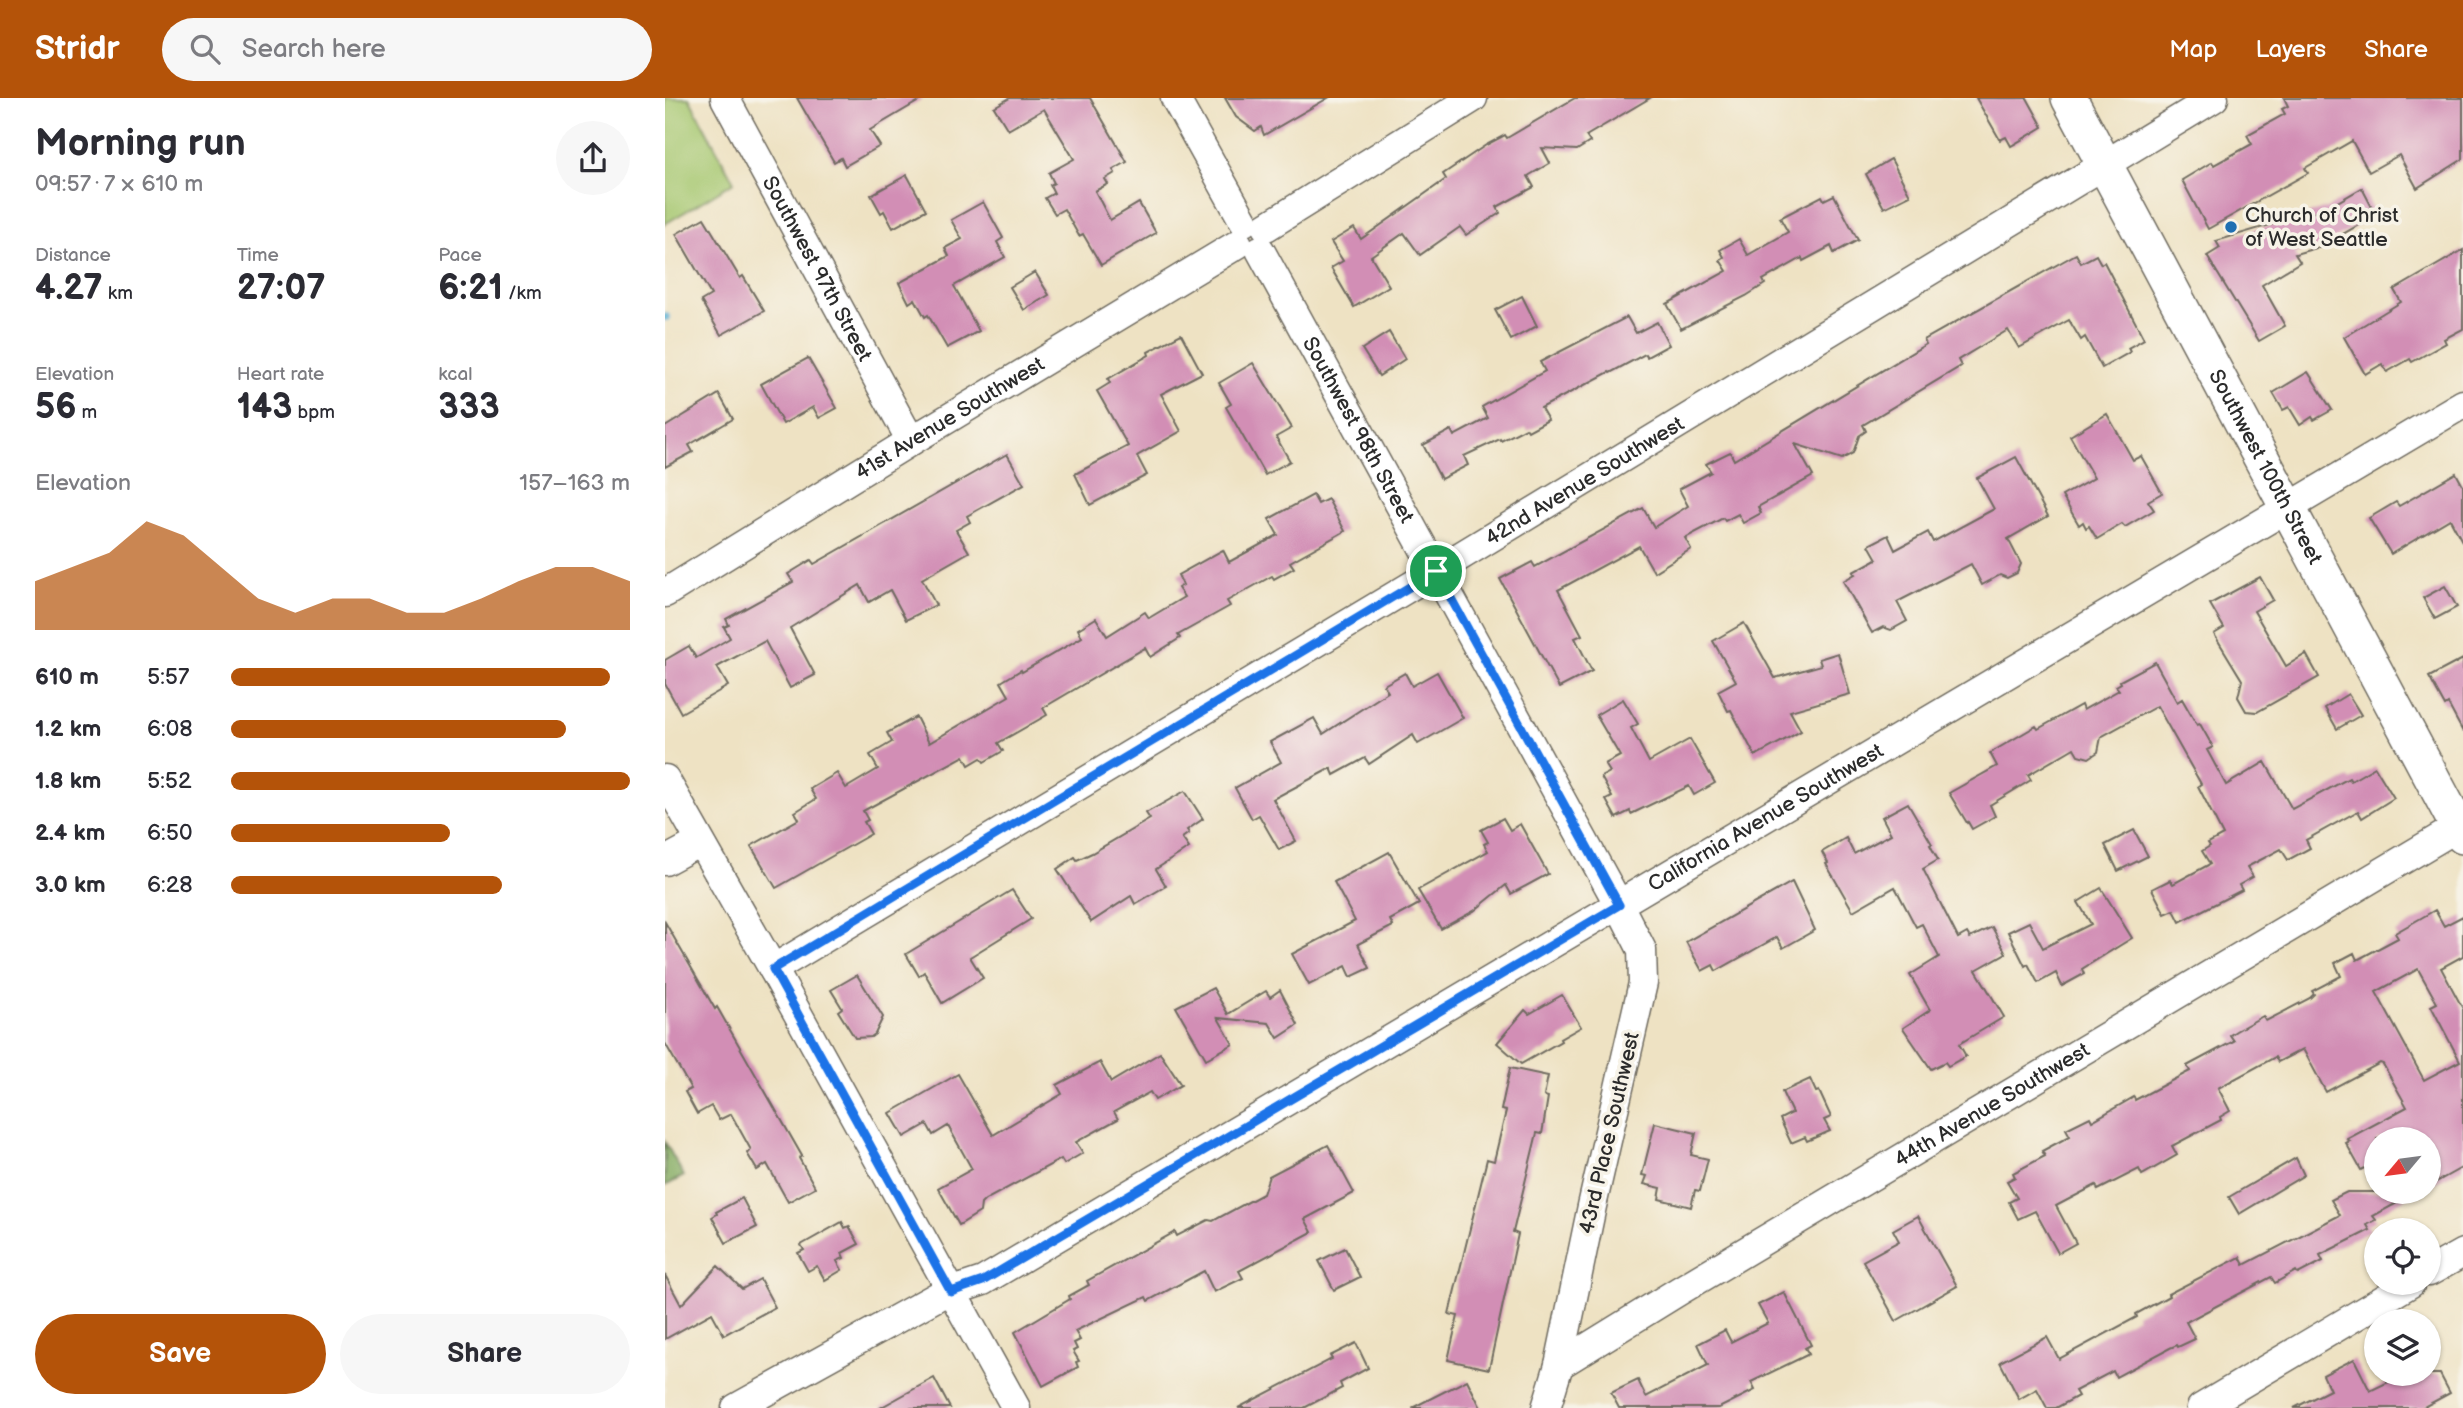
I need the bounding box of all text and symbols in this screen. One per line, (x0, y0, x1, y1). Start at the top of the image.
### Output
search box (162, 18, 652, 81)
text: Stridr (35, 29, 120, 69)
icon: search (186, 30, 224, 68)
text: Search here (242, 34, 386, 65)
text: Map (2169, 35, 2217, 64)
text: Layers (2255, 35, 2326, 64)
text: Share (2364, 35, 2428, 64)
text: Morning run (35, 121, 246, 166)
button: share (556, 121, 630, 195)
text: 09:57 · 7 × 610 m (35, 170, 203, 198)
street label: Southwest 97th Street (757, 172, 877, 366)
place label: Church of Christ of West Seattle (2245, 203, 2399, 252)
marker: Church of Christ of West Seattle (2223, 219, 2239, 235)
text: Distance (35, 244, 111, 267)
text: Time (237, 244, 279, 267)
text: Pace (438, 244, 482, 267)
text: 4.27 (35, 267, 103, 310)
text: 27:07 (237, 267, 326, 310)
text: 6:21 (438, 267, 503, 310)
text: km (103, 282, 133, 305)
text: /km (503, 282, 542, 305)
street label: Southwest 98th Street (1297, 333, 1419, 528)
street label: 41st Avenue Southwest (851, 351, 1049, 485)
text: Elevation (35, 363, 114, 386)
text: Heart rate (237, 363, 324, 386)
text: kcal (438, 363, 472, 386)
street label: Southwest 100th Street (2203, 365, 2328, 569)
text: 56 (35, 386, 76, 429)
text: 143 (237, 386, 292, 429)
text: 333 (438, 386, 500, 429)
text: m (76, 401, 97, 424)
text: bpm (292, 401, 335, 424)
street label: 42nd Avenue Southwest (1481, 411, 1689, 551)
text: Elevation (35, 469, 131, 497)
text: 157–163 m (519, 469, 630, 497)
pin (1406, 541, 1466, 601)
icon: arrive (1417, 552, 1455, 590)
text: 610 m (35, 663, 99, 691)
text: 5:57 (147, 663, 189, 691)
text: 1.2 km (35, 715, 101, 743)
text: 6:08 (147, 715, 193, 743)
street label: California Avenue Southwest (1644, 738, 1888, 897)
text: 1.8 km (35, 767, 101, 795)
text: 5:52 (147, 767, 192, 795)
text: 2.4 km (35, 819, 105, 847)
text: 6:50 (147, 819, 192, 847)
text: 3.0 km (35, 871, 106, 899)
text: 6:28 (147, 871, 193, 899)
street label: 43rd Place Southwest (1574, 1029, 1645, 1236)
street label: 44th Avenue Southwest (1890, 1037, 2094, 1173)
north arrow (2364, 1127, 2441, 1204)
map controls (2364, 1127, 2441, 1386)
button: locate (2364, 1218, 2441, 1295)
button: layers (2364, 1309, 2441, 1386)
button: Save (35, 1314, 326, 1394)
button: Share (340, 1314, 630, 1394)

